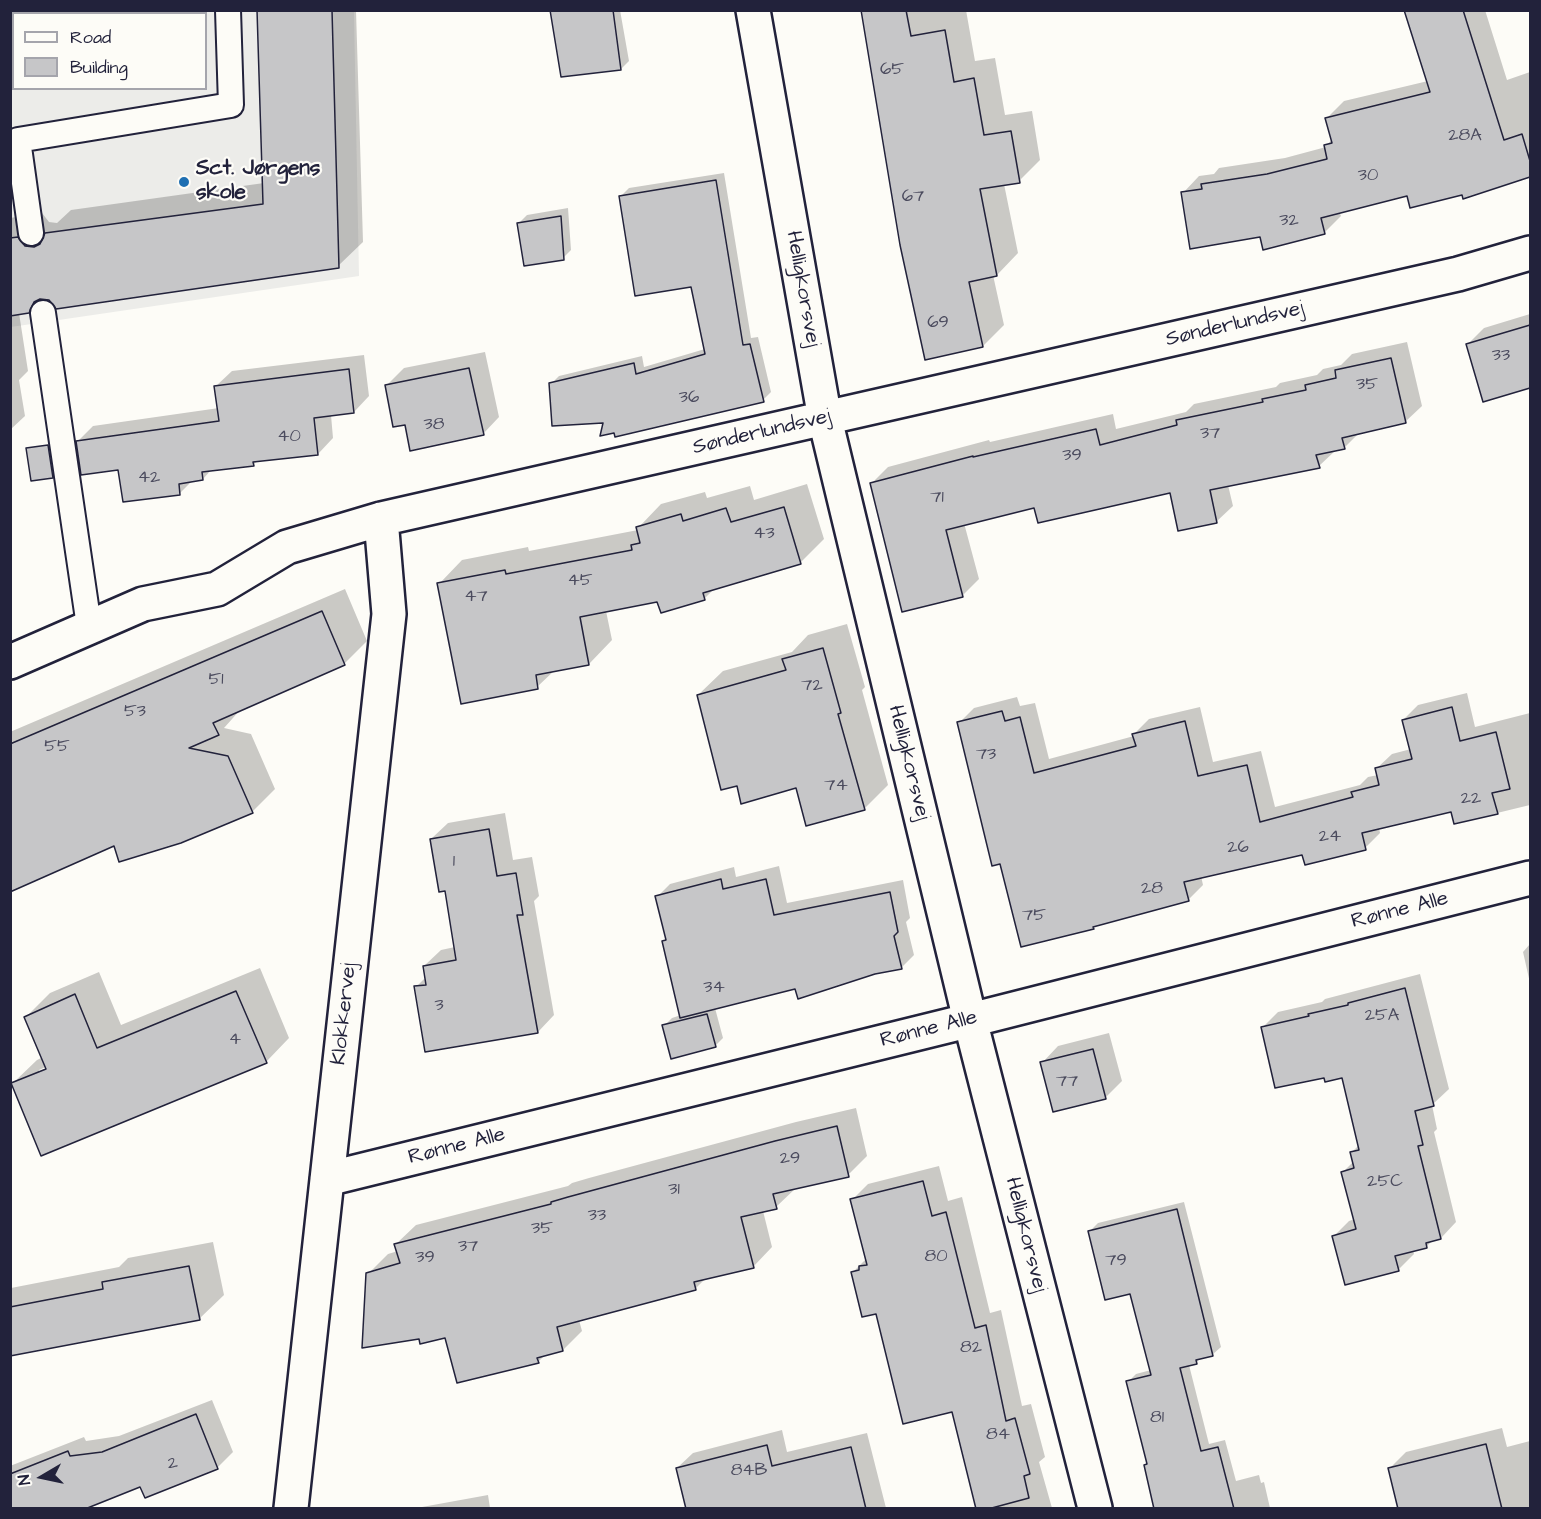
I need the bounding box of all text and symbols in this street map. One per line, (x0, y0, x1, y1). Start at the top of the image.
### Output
legend (12, 12, 207, 90)
text: Road (70, 25, 111, 50)
text: Building (70, 55, 128, 80)
house number: 65 (880, 59, 904, 81)
house number: 28A (1448, 125, 1482, 147)
place label: Sct. Jørgens skole (196, 157, 320, 207)
house number: 30 (1358, 165, 1378, 187)
marker: Sct. Jørgens skole (177, 175, 191, 189)
house number: 67 (902, 186, 924, 208)
house number: 32 (1279, 210, 1299, 232)
street label: Helligkorsvej (779, 229, 825, 349)
street label: Sønderlundsvej (1163, 297, 1307, 353)
house number: 69 (927, 312, 949, 334)
house number: 33 (1492, 345, 1510, 367)
house number: 35 (1356, 374, 1378, 396)
house number: 36 (679, 387, 699, 409)
street label: Sønderlundsvej (690, 405, 834, 461)
house number: 38 (424, 414, 444, 436)
house number: 37 (1200, 423, 1220, 445)
house number: 40 (277, 426, 301, 448)
house number: 39 (1062, 445, 1082, 467)
house number: 42 (138, 467, 160, 489)
house number: 71 (930, 487, 944, 509)
house number: 43 (753, 523, 775, 545)
house number: 45 (568, 570, 592, 592)
house number: 47 (464, 586, 488, 608)
house number: 51 (208, 669, 224, 691)
house number: 72 (801, 675, 823, 697)
house number: 53 (124, 701, 146, 723)
street label: Helligkorsvej (882, 703, 934, 823)
house number: 55 (44, 736, 70, 758)
house number: 73 (976, 744, 996, 766)
house number: 74 (824, 775, 848, 797)
house number: 22 (1461, 788, 1481, 810)
house number: 24 (1319, 826, 1341, 848)
house number: 26 (1227, 837, 1249, 859)
house number: 1 (453, 851, 455, 873)
house number: 28 (1141, 878, 1163, 900)
street label: Rønne Alle (1349, 887, 1451, 935)
house number: 75 (1022, 905, 1046, 927)
street label: Klokkervej (327, 962, 363, 1066)
house number: 34 (703, 977, 725, 999)
house number: 3 (434, 995, 444, 1017)
house number: 25A (1365, 1005, 1399, 1027)
street label: Rønne Alle (878, 1006, 980, 1054)
house number: 4 (229, 1029, 241, 1051)
house number: 77 (1056, 1071, 1078, 1093)
street label: Rønne Alle (406, 1123, 508, 1171)
house number: 29 (780, 1148, 800, 1170)
house number: 25C (1367, 1171, 1403, 1193)
street label: Helligkorsvej (999, 1175, 1051, 1295)
house number: 31 (668, 1179, 680, 1201)
house number: 33 (588, 1205, 606, 1227)
house number: 35 (531, 1218, 553, 1240)
house number: 37 (458, 1236, 478, 1258)
house number: 80 (924, 1246, 948, 1268)
house number: 39 (415, 1247, 435, 1269)
house number: 79 (1105, 1250, 1127, 1272)
house number: 82 (960, 1337, 982, 1359)
house number: 81 (1150, 1407, 1164, 1429)
house number: 84 (986, 1424, 1010, 1446)
north arrow (12, 1447, 72, 1507)
house number: 2 (168, 1453, 178, 1475)
house number: 84B (731, 1460, 767, 1482)
text: N (13, 1473, 36, 1486)

